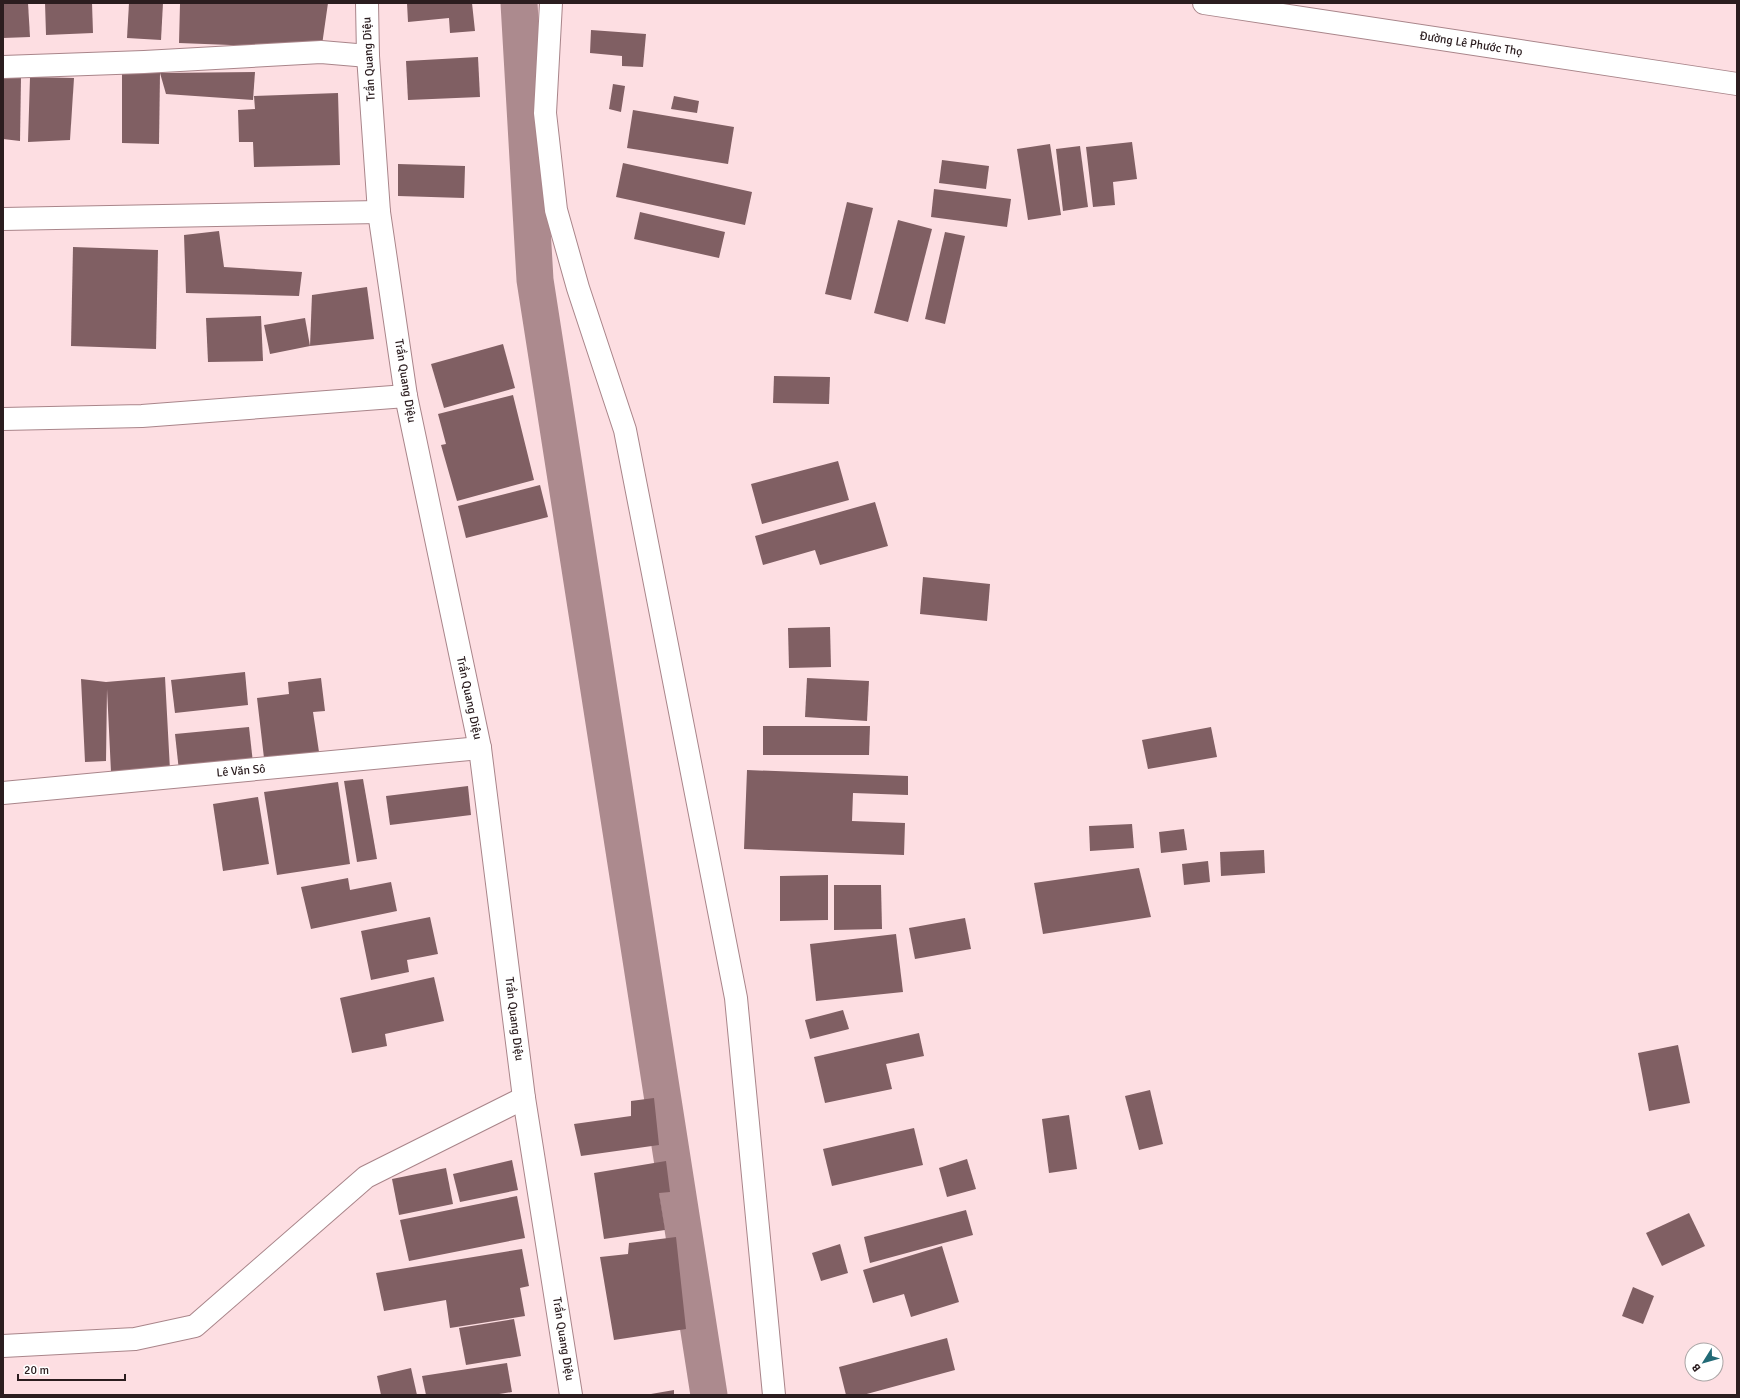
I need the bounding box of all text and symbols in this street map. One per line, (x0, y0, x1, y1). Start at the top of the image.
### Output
street label: Trần Quang Diệu (359, 16, 379, 102)
street label: Đường Lê Phước Thọ (1418, 28, 1524, 60)
street label: Trần Quang Diệu (391, 338, 419, 424)
street label: Trần Quang Diệu (453, 655, 485, 741)
street label: Lê Văn Sô (216, 761, 266, 781)
street label: Trần Quang Diệu (501, 976, 527, 1062)
street label: Trần Quang Diệu (549, 1296, 577, 1382)
north arrow (1684, 1342, 1724, 1382)
scale bar (18, 1356, 125, 1382)
text: B (1689, 1361, 1704, 1374)
text: 20 m (24, 1363, 49, 1378)

